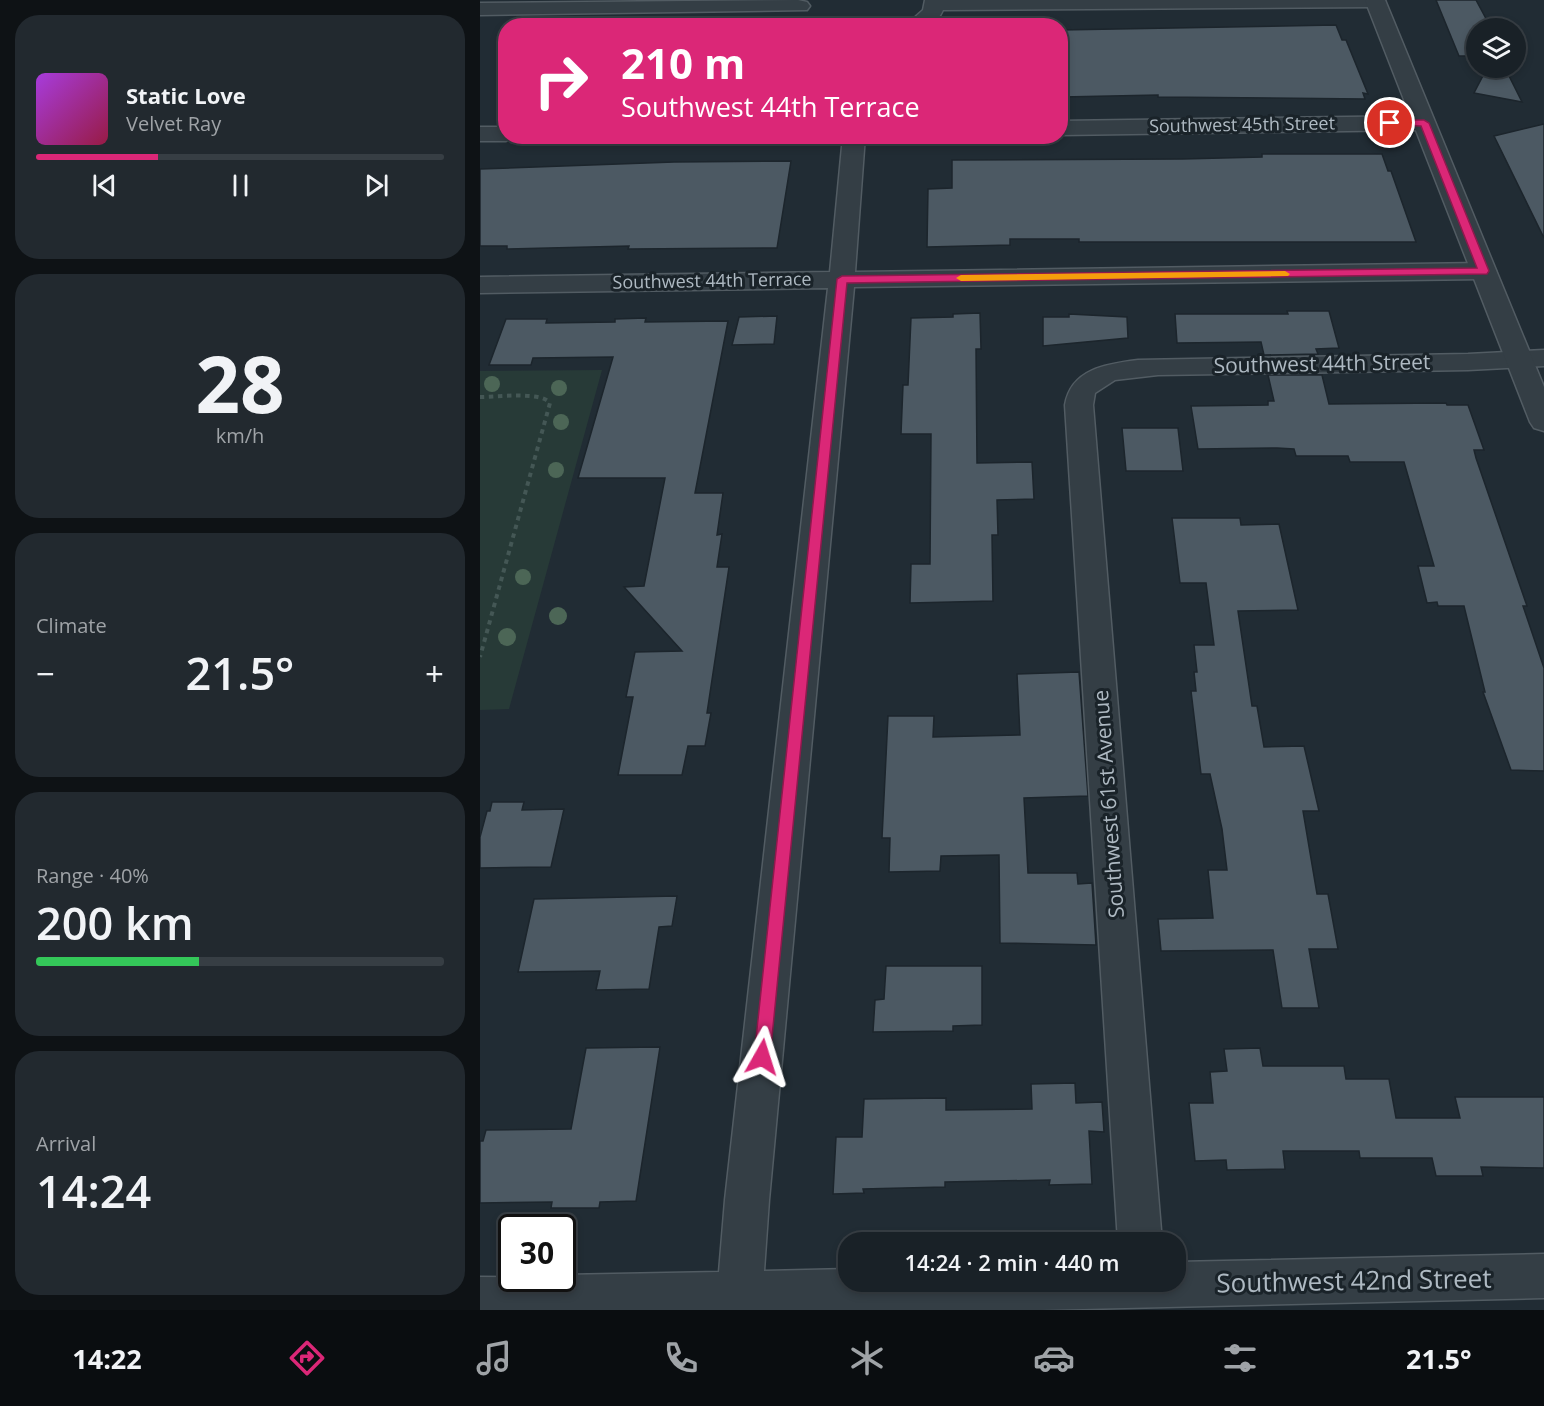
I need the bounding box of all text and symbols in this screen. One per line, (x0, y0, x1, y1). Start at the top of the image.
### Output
map controls (1466, 18, 1526, 78)
button: layers (1466, 18, 1526, 78)
text: 210 m (621, 34, 745, 91)
icon: right (522, 42, 600, 120)
text: Static Love (126, 80, 246, 110)
text: Southwest 44th Terrace (621, 88, 920, 125)
pin (1364, 97, 1415, 148)
icon: arrive (1373, 106, 1406, 139)
text: Velvet Ray (126, 110, 221, 137)
street label: Southwest 45th Street (1149, 110, 1335, 138)
icon: previous (88, 169, 121, 202)
icon: pause (224, 169, 257, 202)
icon: next (360, 169, 393, 202)
street label: Southwest 44th Terrace (612, 266, 812, 294)
text: 28 (195, 330, 285, 436)
street label: Southwest 44th Street (1213, 347, 1431, 379)
text: km/h (216, 422, 264, 449)
text: Climate (36, 612, 107, 639)
text: 21.5° (186, 642, 294, 703)
text: − (36, 651, 55, 696)
text: + (425, 651, 444, 696)
street label: Southwest 61st Avenue (1086, 689, 1130, 919)
text: Range · 40% (36, 862, 149, 889)
text: 200 km (36, 892, 194, 953)
position arrow (730, 1025, 794, 1089)
text: Arrival (36, 1130, 96, 1157)
text: 14:24 (36, 1160, 151, 1221)
speed limit sign: 30 (498, 1214, 576, 1292)
text: 14:24 · 2 min · 440 m (904, 1247, 1120, 1277)
street label: Southwest 42nd Street (1216, 1260, 1492, 1300)
icon: directions (286, 1337, 328, 1379)
icon: music (473, 1337, 515, 1379)
icon: phone (660, 1337, 702, 1379)
icon: climate (846, 1337, 888, 1379)
icon: car (1033, 1337, 1075, 1379)
icon: filters (1219, 1337, 1261, 1379)
text: 14:22 (72, 1340, 142, 1377)
text: 21.5° (1406, 1340, 1472, 1377)

